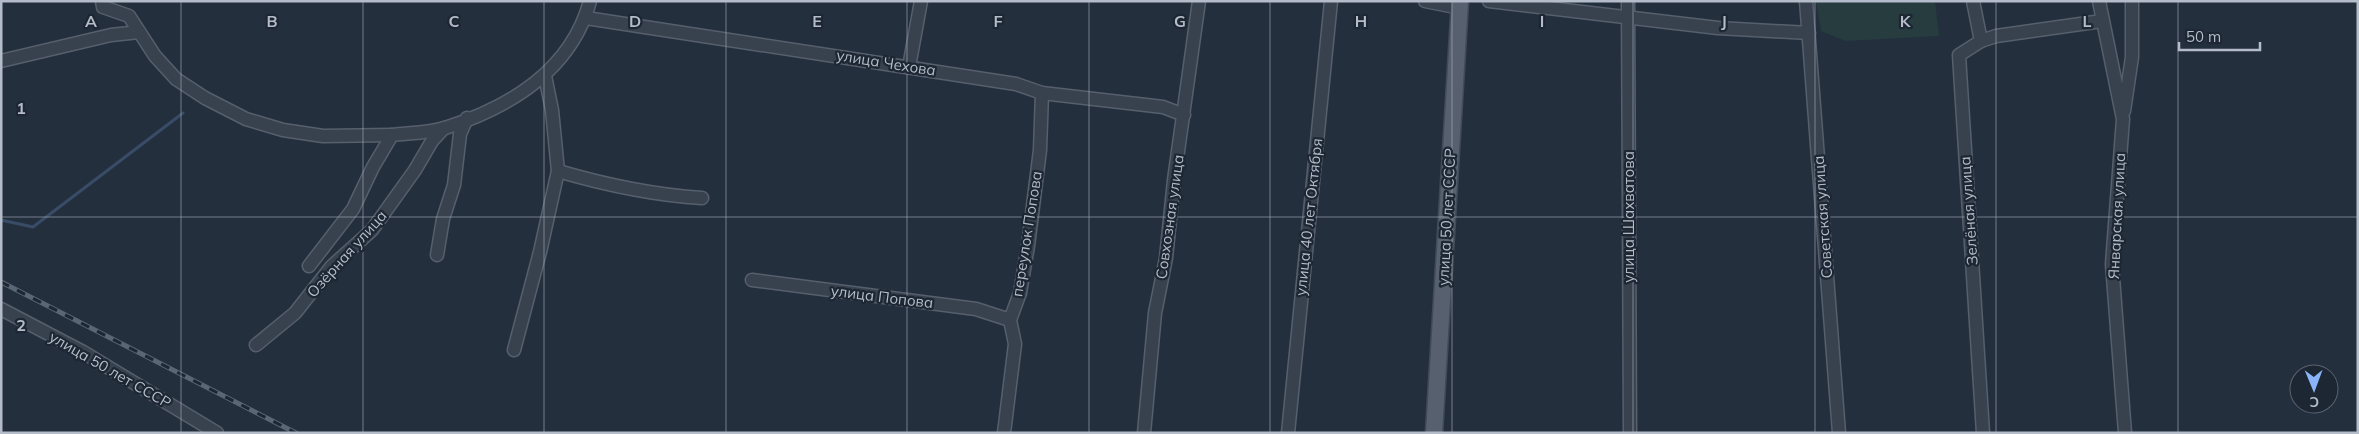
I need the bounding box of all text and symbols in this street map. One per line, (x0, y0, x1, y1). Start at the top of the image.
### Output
text: A (85, 11, 97, 31)
text: B (266, 11, 278, 31)
text: C (449, 11, 460, 31)
text: D (629, 11, 641, 31)
text: E (812, 11, 822, 31)
text: F (993, 11, 1003, 31)
text: G (1174, 11, 1186, 31)
text: H (1355, 11, 1367, 31)
text: I (1540, 11, 1544, 31)
text: J (1721, 11, 1727, 31)
text: K (1900, 11, 1912, 31)
text: L (2083, 11, 2092, 31)
scale bar (2179, 20, 2260, 52)
text: 50 m (2186, 27, 2221, 46)
street label: улица Чехова (835, 45, 937, 80)
text: 1 (16, 98, 26, 118)
street label: улица 40 лет Октября (1291, 137, 1326, 297)
street label: улица 50 лет СССР (1433, 148, 1460, 286)
street label: улица Шахватова (1619, 151, 1638, 283)
street label: Январская улица (2104, 152, 2129, 280)
street label: Совхозная улица (1151, 153, 1188, 280)
street label: Советская улица (1809, 155, 1836, 279)
street label: Зелёная улица (1955, 156, 1982, 266)
street label: переулок Попова (1007, 170, 1046, 298)
street label: Озёрная улица (303, 206, 391, 301)
street label: улица Попова (830, 281, 934, 312)
text: 2 (16, 315, 26, 335)
street label: улица 50 лет СССР (46, 327, 175, 412)
north arrow (2289, 364, 2339, 414)
text: С (2309, 393, 2319, 411)

